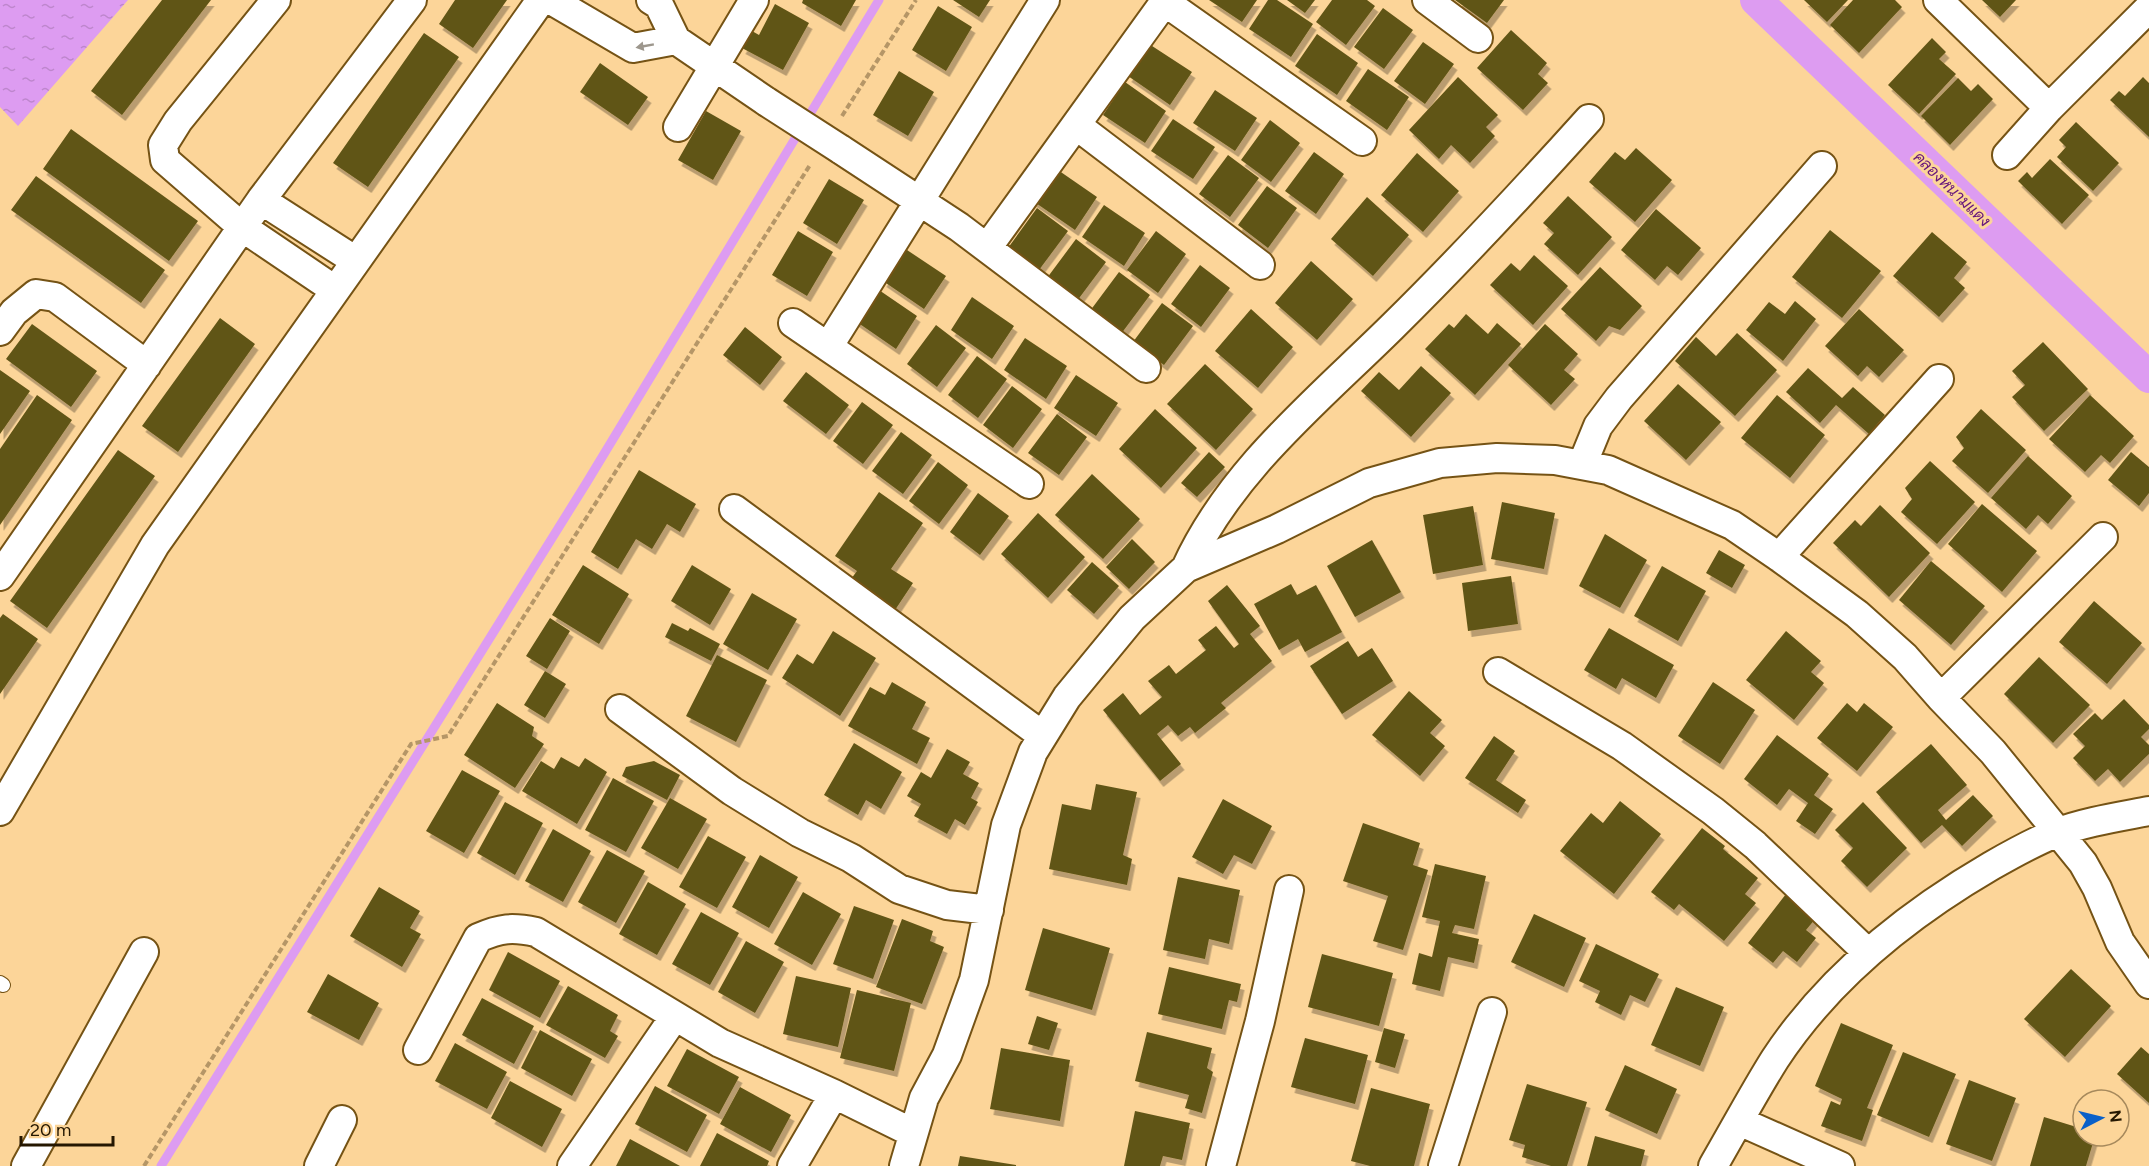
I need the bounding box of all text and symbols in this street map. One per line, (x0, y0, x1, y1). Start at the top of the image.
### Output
one-way arrow (636, 42, 655, 51)
water label: คลองหนามแดง (1910, 148, 1994, 230)
north arrow (2071, 1088, 2131, 1148)
scale bar (21, 1109, 112, 1147)
text: N (2105, 1109, 2126, 1124)
text: 20 m (30, 1119, 71, 1141)

